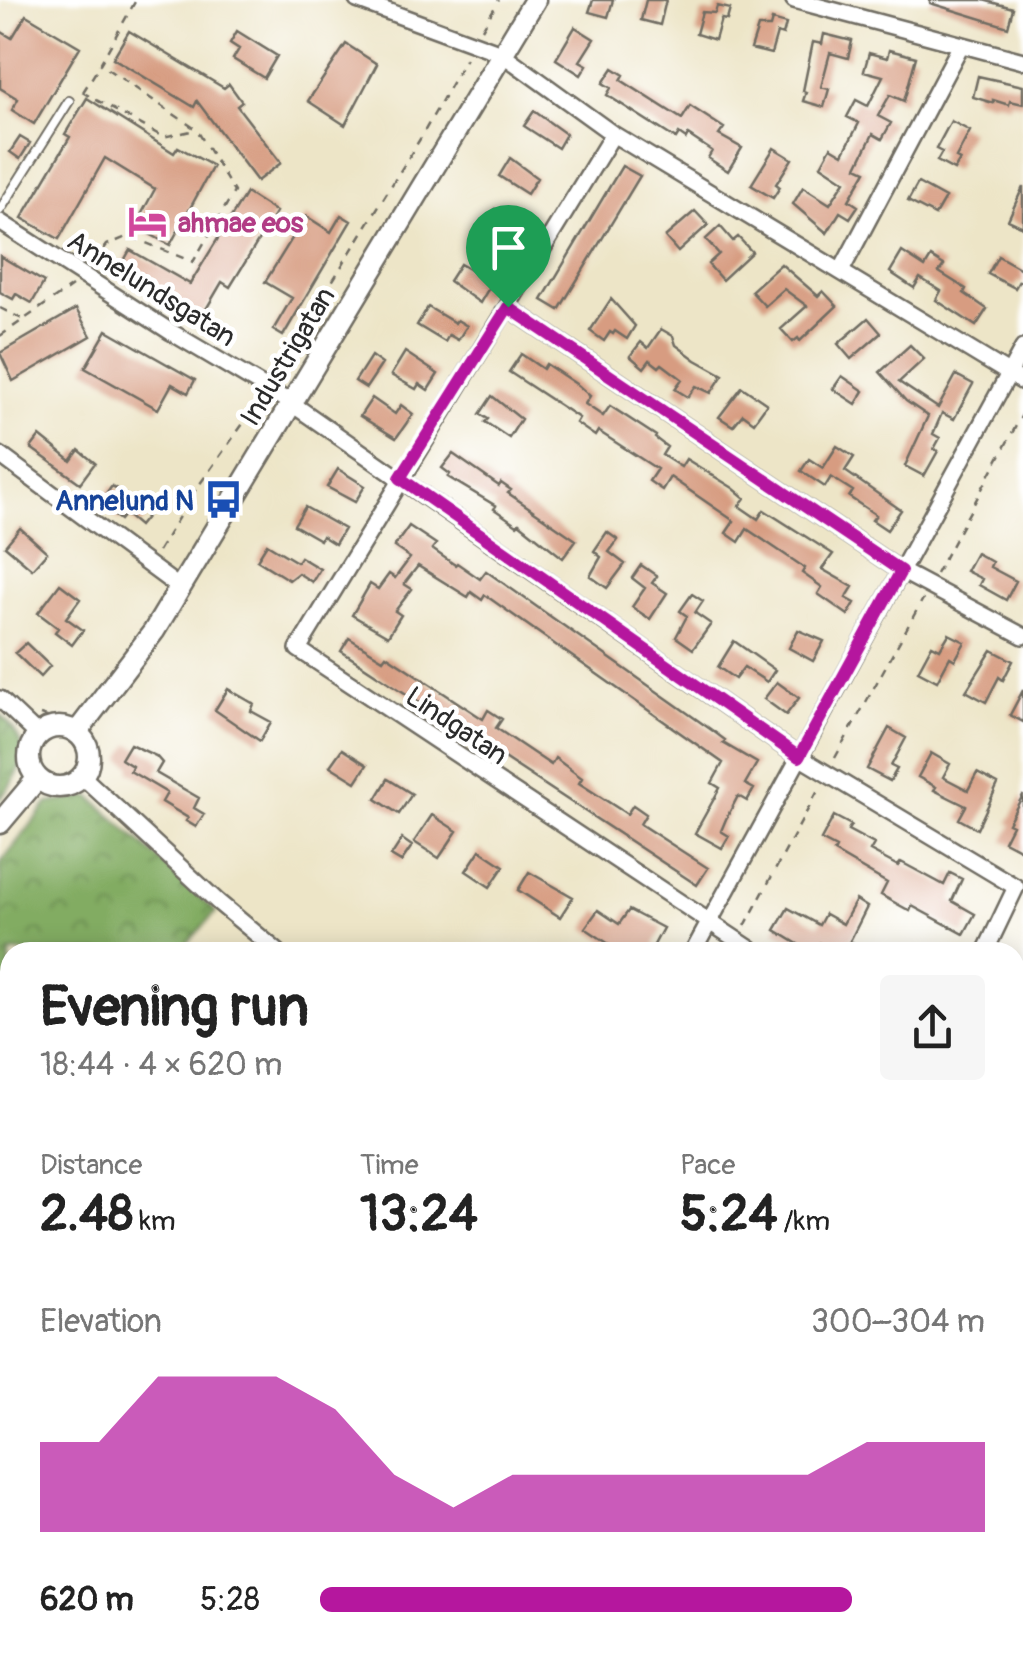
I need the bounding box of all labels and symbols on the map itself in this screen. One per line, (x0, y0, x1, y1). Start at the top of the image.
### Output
hotel icon: ahmae eos (127, 201, 169, 243)
pin (466, 205, 551, 308)
place label: ahmae eos (178, 206, 304, 241)
street label: Annelundsgatan (60, 224, 242, 355)
street label: Industrigatan (233, 281, 343, 433)
bus stop icon: Annelund N (203, 479, 245, 521)
place label: Annelund N (55, 484, 194, 519)
street label: Lindgatan (399, 679, 514, 773)

